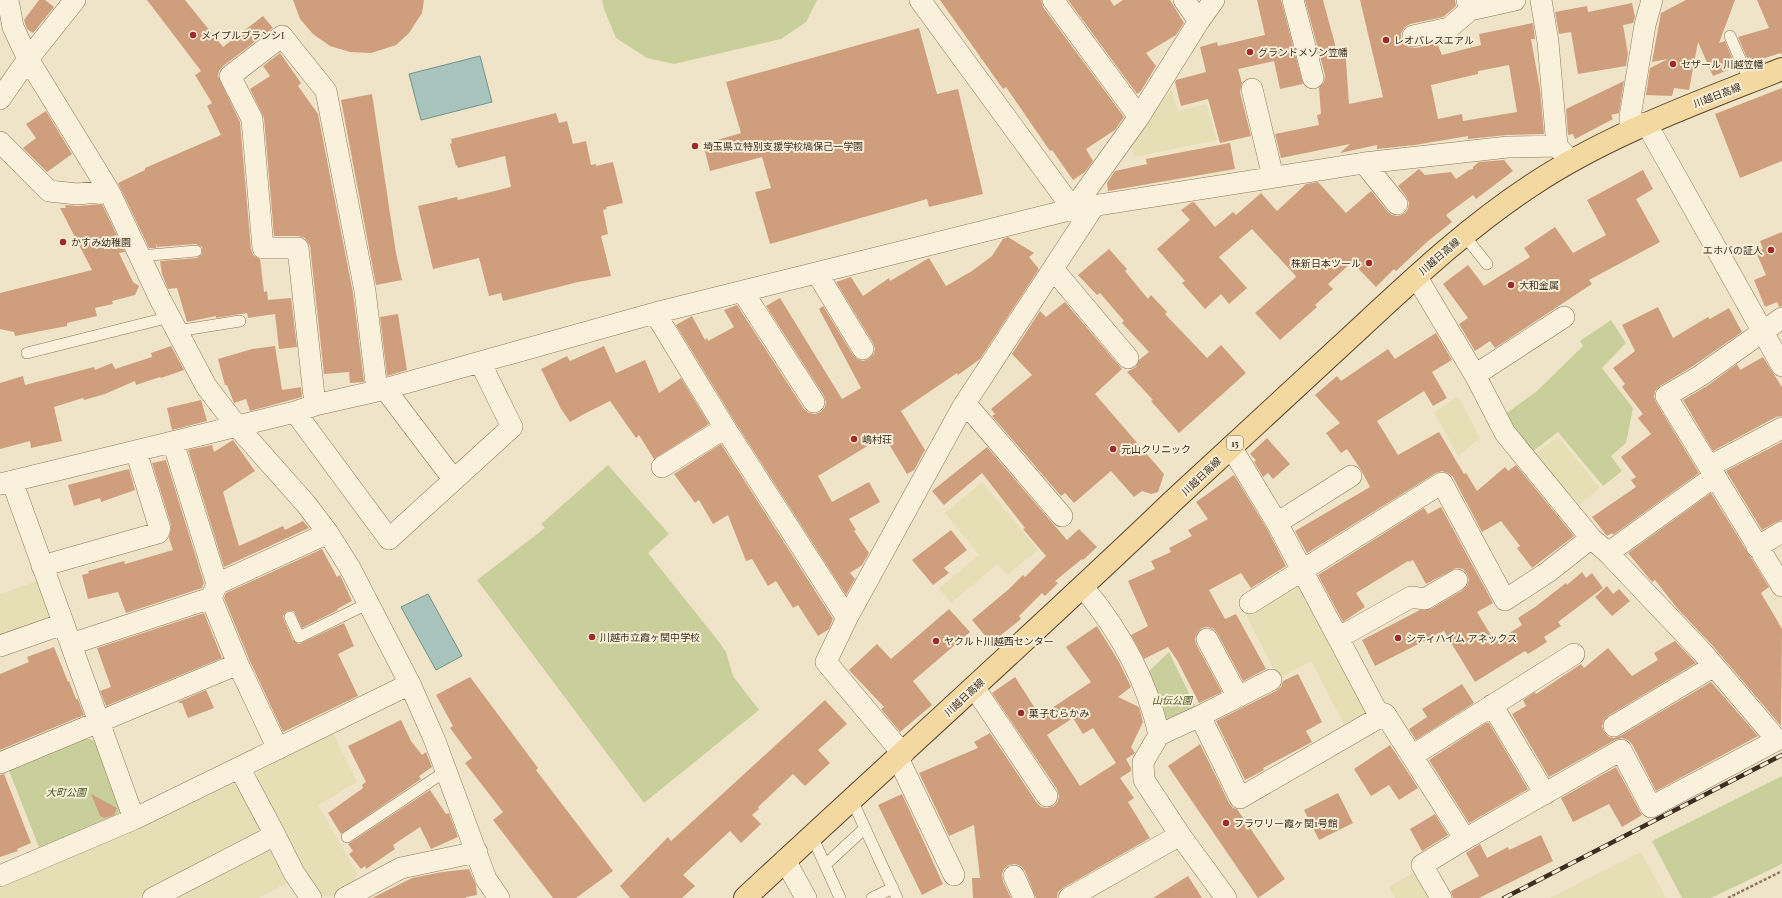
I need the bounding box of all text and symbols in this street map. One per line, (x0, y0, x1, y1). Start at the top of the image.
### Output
place label: メイプルブランシI (201, 28, 284, 42)
marker: メイプルブランシI (188, 30, 198, 40)
place label: レオパレスエアル (1394, 33, 1474, 47)
marker: レオパレスエアル (1381, 35, 1391, 45)
place label: グランドメゾン笠幡 (1258, 45, 1348, 59)
marker: グランドメゾン笠幡 (1245, 47, 1255, 57)
place label: セザール 川越笠幡 (1681, 57, 1764, 71)
marker: セザール 川越笠幡 (1668, 59, 1678, 69)
street label: 川越日高線 (1691, 80, 1743, 110)
place label: 埼玉県立特別支援学校塙保己一学園 (703, 139, 863, 153)
marker: 埼玉県立特別支援学校塙保己一学園 (690, 141, 700, 151)
street label: 川越日高線 (1416, 234, 1462, 278)
place label: かすみ幼稚園 (71, 235, 131, 249)
marker: かすみ幼稚園 (58, 237, 68, 247)
place label: エホバの証人 (1703, 243, 1763, 257)
marker: エホバの証人 (1766, 245, 1776, 255)
place label: 株新日本ツール (1291, 256, 1361, 270)
marker: 株新日本ツール (1364, 258, 1374, 268)
place label: 大和金属 (1519, 278, 1559, 292)
marker: 大和金属 (1506, 280, 1516, 290)
place label: 嶋村荘 (862, 432, 892, 446)
marker: 嶋村荘 (849, 434, 859, 444)
road number: 15 (1227, 436, 1243, 450)
place label: 元山クリニック (1121, 442, 1191, 456)
marker: 元山クリニック (1108, 444, 1118, 454)
street label: 川越日高線 (1178, 454, 1224, 498)
place label: 川越市立霞ヶ関中学校 (600, 630, 700, 644)
place label: シティハイム アネックス (1406, 631, 1517, 645)
marker: 川越市立霞ヶ関中学校 (587, 632, 597, 642)
marker: シティハイム アネックス (1393, 633, 1403, 643)
place label: ヤクルト川越西センター (944, 634, 1054, 648)
marker: ヤクルト川越西センター (931, 636, 941, 646)
street label: 川越日高線 (941, 675, 987, 719)
park label: 山伝公園 (1152, 693, 1194, 707)
place label: 菓子むらかみ (1028, 706, 1089, 720)
marker: 菓子むらかみ (1016, 708, 1026, 718)
park label: 大町公園 (46, 785, 88, 799)
place label: フラワリー霞ヶ関1号館 (1234, 816, 1338, 830)
marker: フラワリー霞ヶ関1号館 (1221, 818, 1231, 828)

